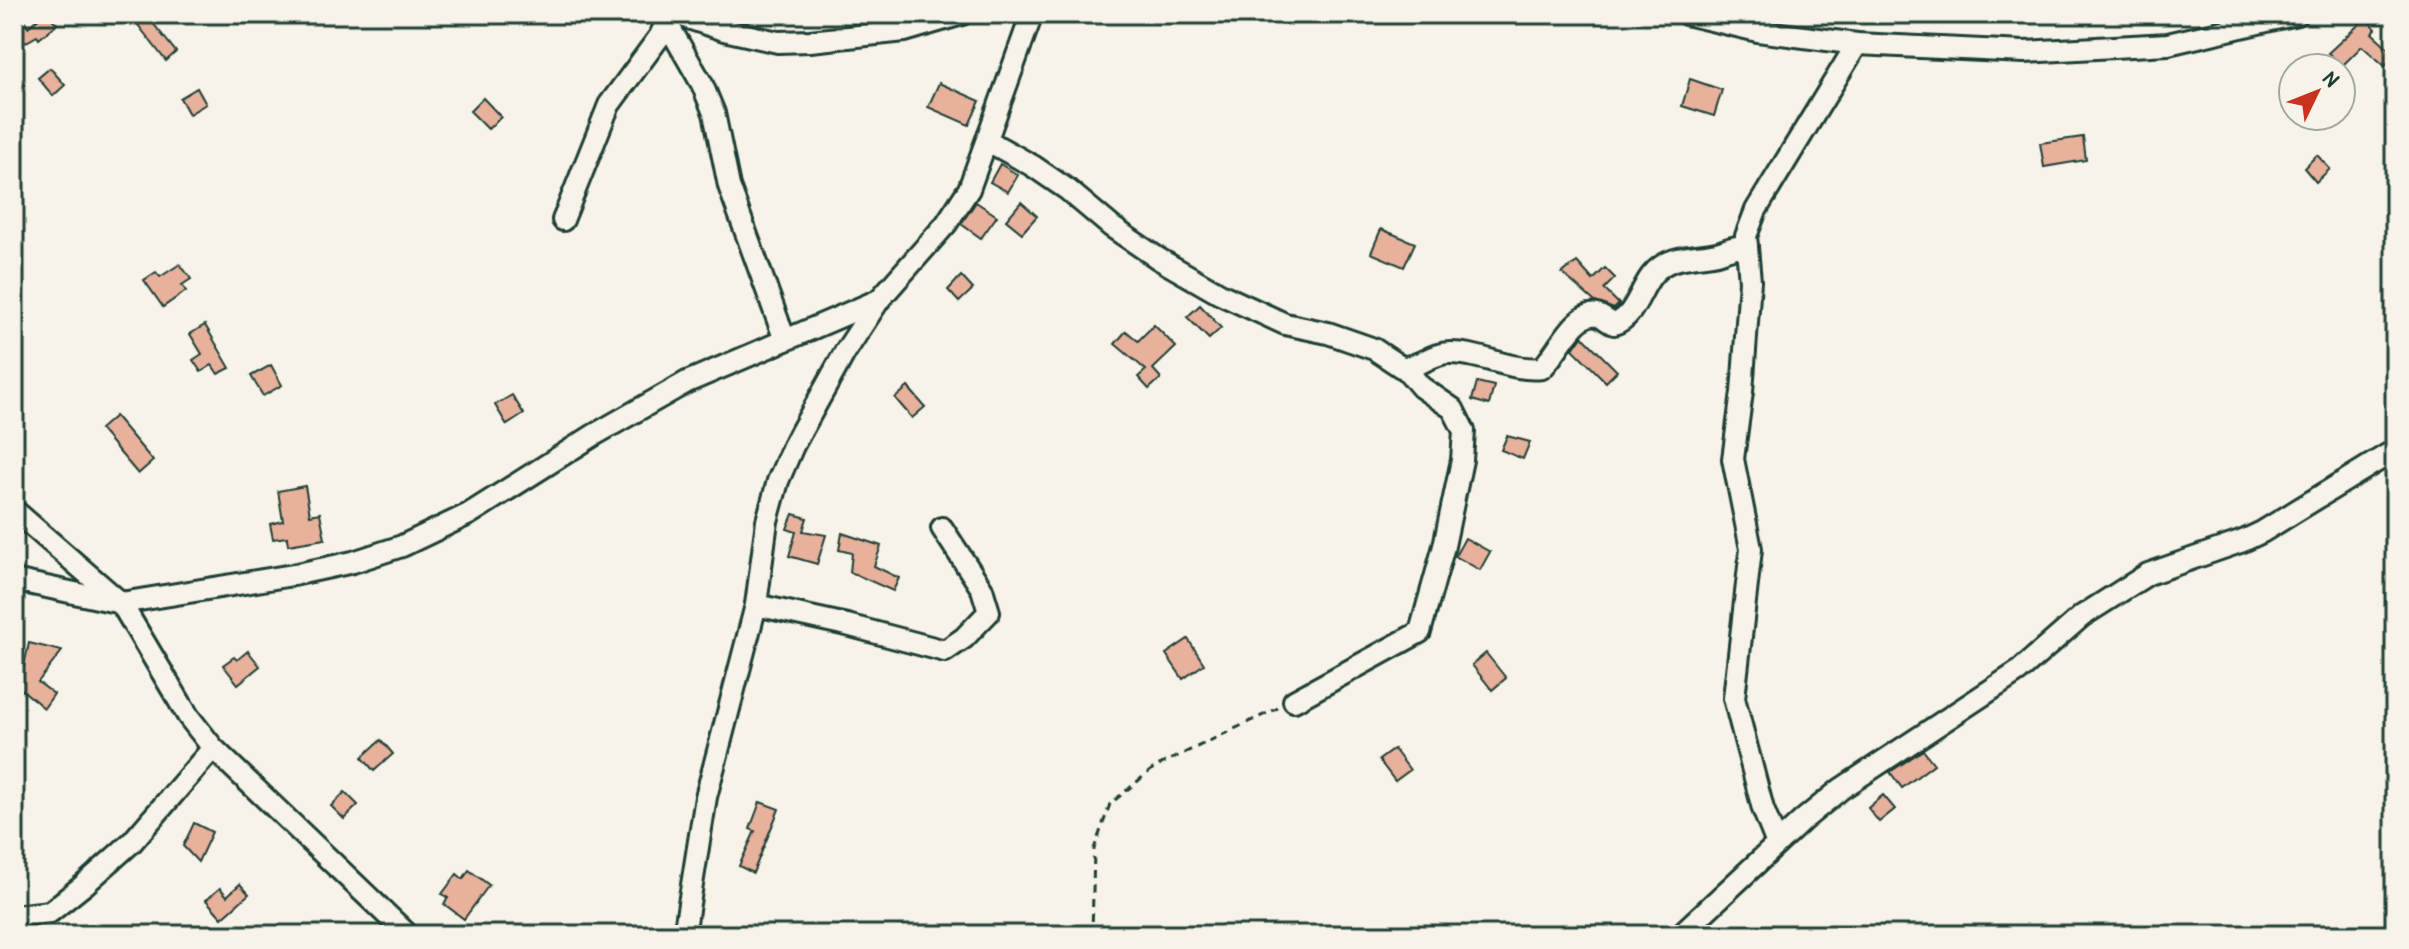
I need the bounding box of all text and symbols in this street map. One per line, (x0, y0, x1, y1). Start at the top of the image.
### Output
north arrow (2277, 52, 2357, 132)
text: N (2317, 64, 2347, 93)

